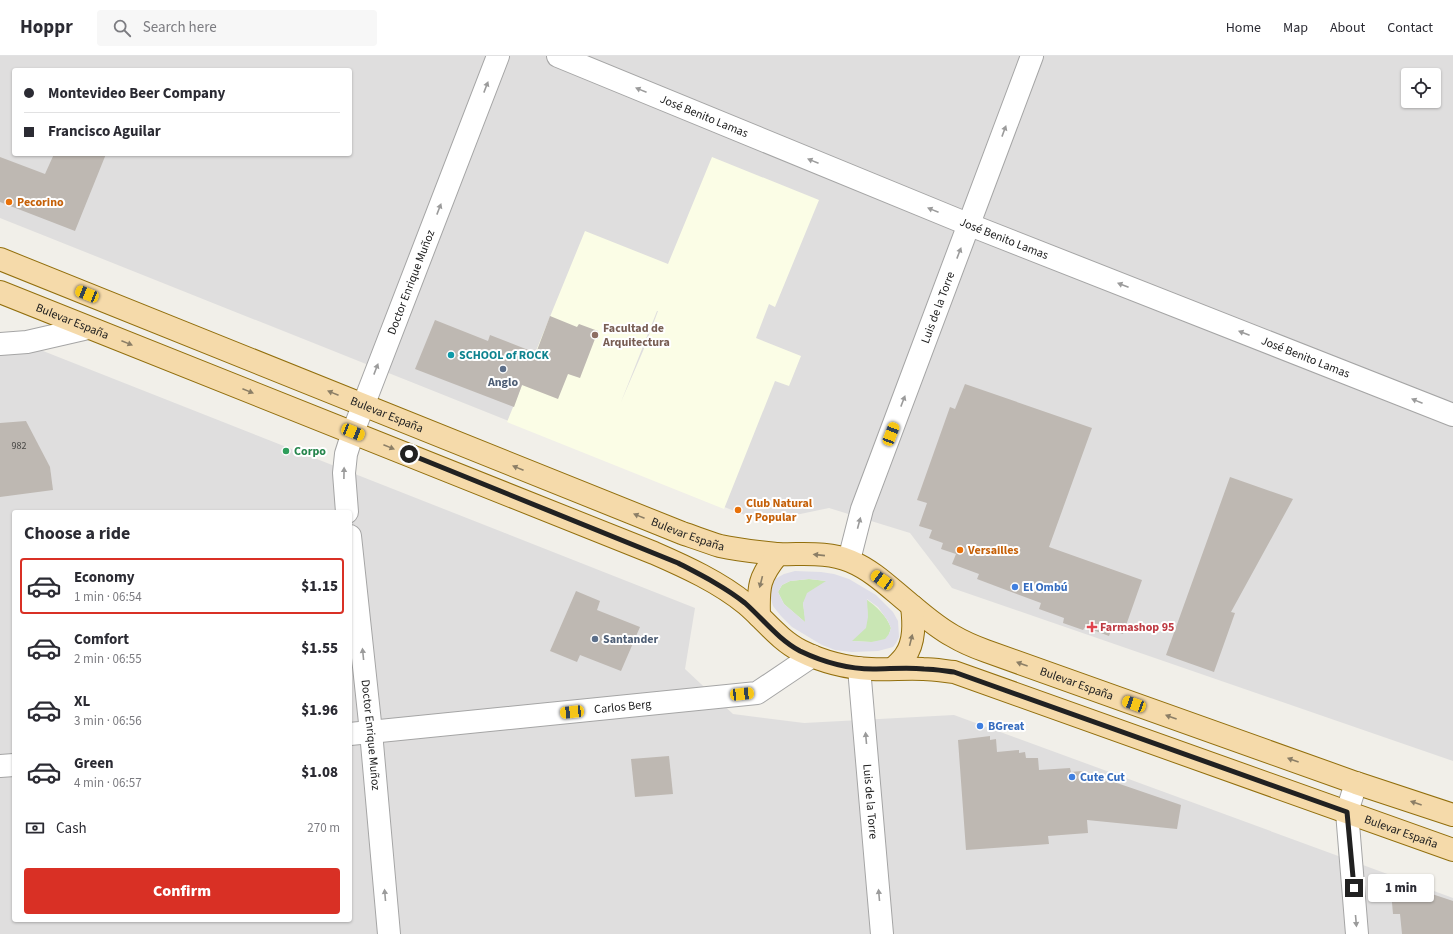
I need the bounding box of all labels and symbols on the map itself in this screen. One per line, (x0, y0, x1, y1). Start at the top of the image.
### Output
one-way arrow (484, 81, 490, 93)
one-way arrow (635, 87, 647, 93)
street label: José Benito Lamas (657, 91, 751, 142)
one-way arrow (1002, 124, 1008, 136)
one-way arrow (808, 158, 819, 164)
place label: Pecorino (17, 194, 64, 211)
marker: Pecorino (4, 197, 14, 207)
one-way arrow (436, 202, 442, 214)
one-way arrow (927, 207, 939, 213)
street label: José Benito Lamas (957, 214, 1051, 264)
street label: Doctor Enrique Muñoz (383, 227, 439, 337)
one-way arrow (957, 246, 963, 258)
street label: Luis de la Torre (917, 269, 959, 346)
one-way arrow (1116, 282, 1128, 288)
car (74, 284, 100, 304)
street label: Bulevar España (33, 299, 111, 344)
place label: Facultad de Arquitectura (602, 320, 670, 351)
one-way arrow (1237, 329, 1249, 335)
marker: Facultad de Arquitectura (590, 330, 600, 340)
street label: José Benito Lamas (1259, 332, 1352, 383)
one-way arrow (122, 341, 134, 347)
place label: SCHOOL of ROCK (459, 347, 549, 364)
marker: SCHOOL of ROCK (446, 350, 456, 360)
one-way arrow (374, 362, 380, 374)
marker: Anglo (498, 364, 508, 374)
place label: Anglo (487, 374, 518, 391)
one-way arrow (243, 389, 255, 395)
one-way arrow (326, 390, 338, 396)
street label: Bulevar España (348, 393, 426, 437)
one-way arrow (901, 394, 907, 406)
one-way arrow (1410, 397, 1422, 403)
car (881, 421, 901, 447)
car (340, 422, 366, 442)
house number: 982 (12, 439, 26, 453)
place label: Corpo (294, 443, 326, 460)
one-way arrow (383, 444, 395, 450)
route start (400, 445, 418, 463)
marker: Corpo (281, 446, 291, 456)
one-way arrow (512, 464, 524, 470)
one-way arrow (341, 467, 348, 479)
place label: Club Natural y Popular (746, 495, 813, 526)
marker: Club Natural y Popular (733, 505, 743, 515)
one-way arrow (633, 513, 644, 519)
street label: Bulevar España (648, 513, 726, 556)
one-way arrow (856, 516, 862, 529)
place label: Versailles (967, 542, 1019, 559)
marker: Versailles (955, 545, 965, 555)
one-way arrow (813, 552, 825, 558)
car (869, 568, 895, 592)
one-way arrow (758, 577, 764, 589)
place label: El Ombú (1023, 579, 1068, 596)
marker: El Ombú (1010, 582, 1020, 592)
place label: Farmashop 95 (1100, 619, 1174, 636)
marker: Farmashop 95 (1087, 622, 1097, 632)
place label: Santander (603, 631, 658, 648)
one-way arrow (908, 633, 914, 645)
marker: Santander (590, 634, 600, 644)
one-way arrow (359, 648, 366, 660)
one-way arrow (1015, 661, 1027, 667)
street label: Bulevar España (1037, 663, 1116, 705)
street label: Doctor Enrique Muñoz (356, 679, 384, 791)
car (729, 687, 755, 701)
car (1121, 694, 1147, 714)
street label: Carlos Berg (593, 696, 652, 718)
car (559, 705, 585, 719)
one-way arrow (1164, 713, 1176, 719)
place label: BGreat (988, 718, 1025, 735)
marker: BGreat (975, 721, 985, 731)
one-way arrow (863, 732, 869, 744)
one-way arrow (1287, 757, 1299, 763)
street label: Luis de la Torre (858, 763, 882, 840)
place label: Cute Cut (1080, 769, 1125, 786)
marker: Cute Cut (1067, 772, 1077, 782)
one-way arrow (1410, 800, 1422, 806)
street label: Bulevar España (1362, 811, 1440, 853)
callout: 1 min (1368, 874, 1434, 902)
route end (1345, 879, 1363, 897)
one-way arrow (382, 889, 389, 901)
one-way arrow (876, 889, 882, 901)
one-way arrow (1353, 915, 1360, 927)

